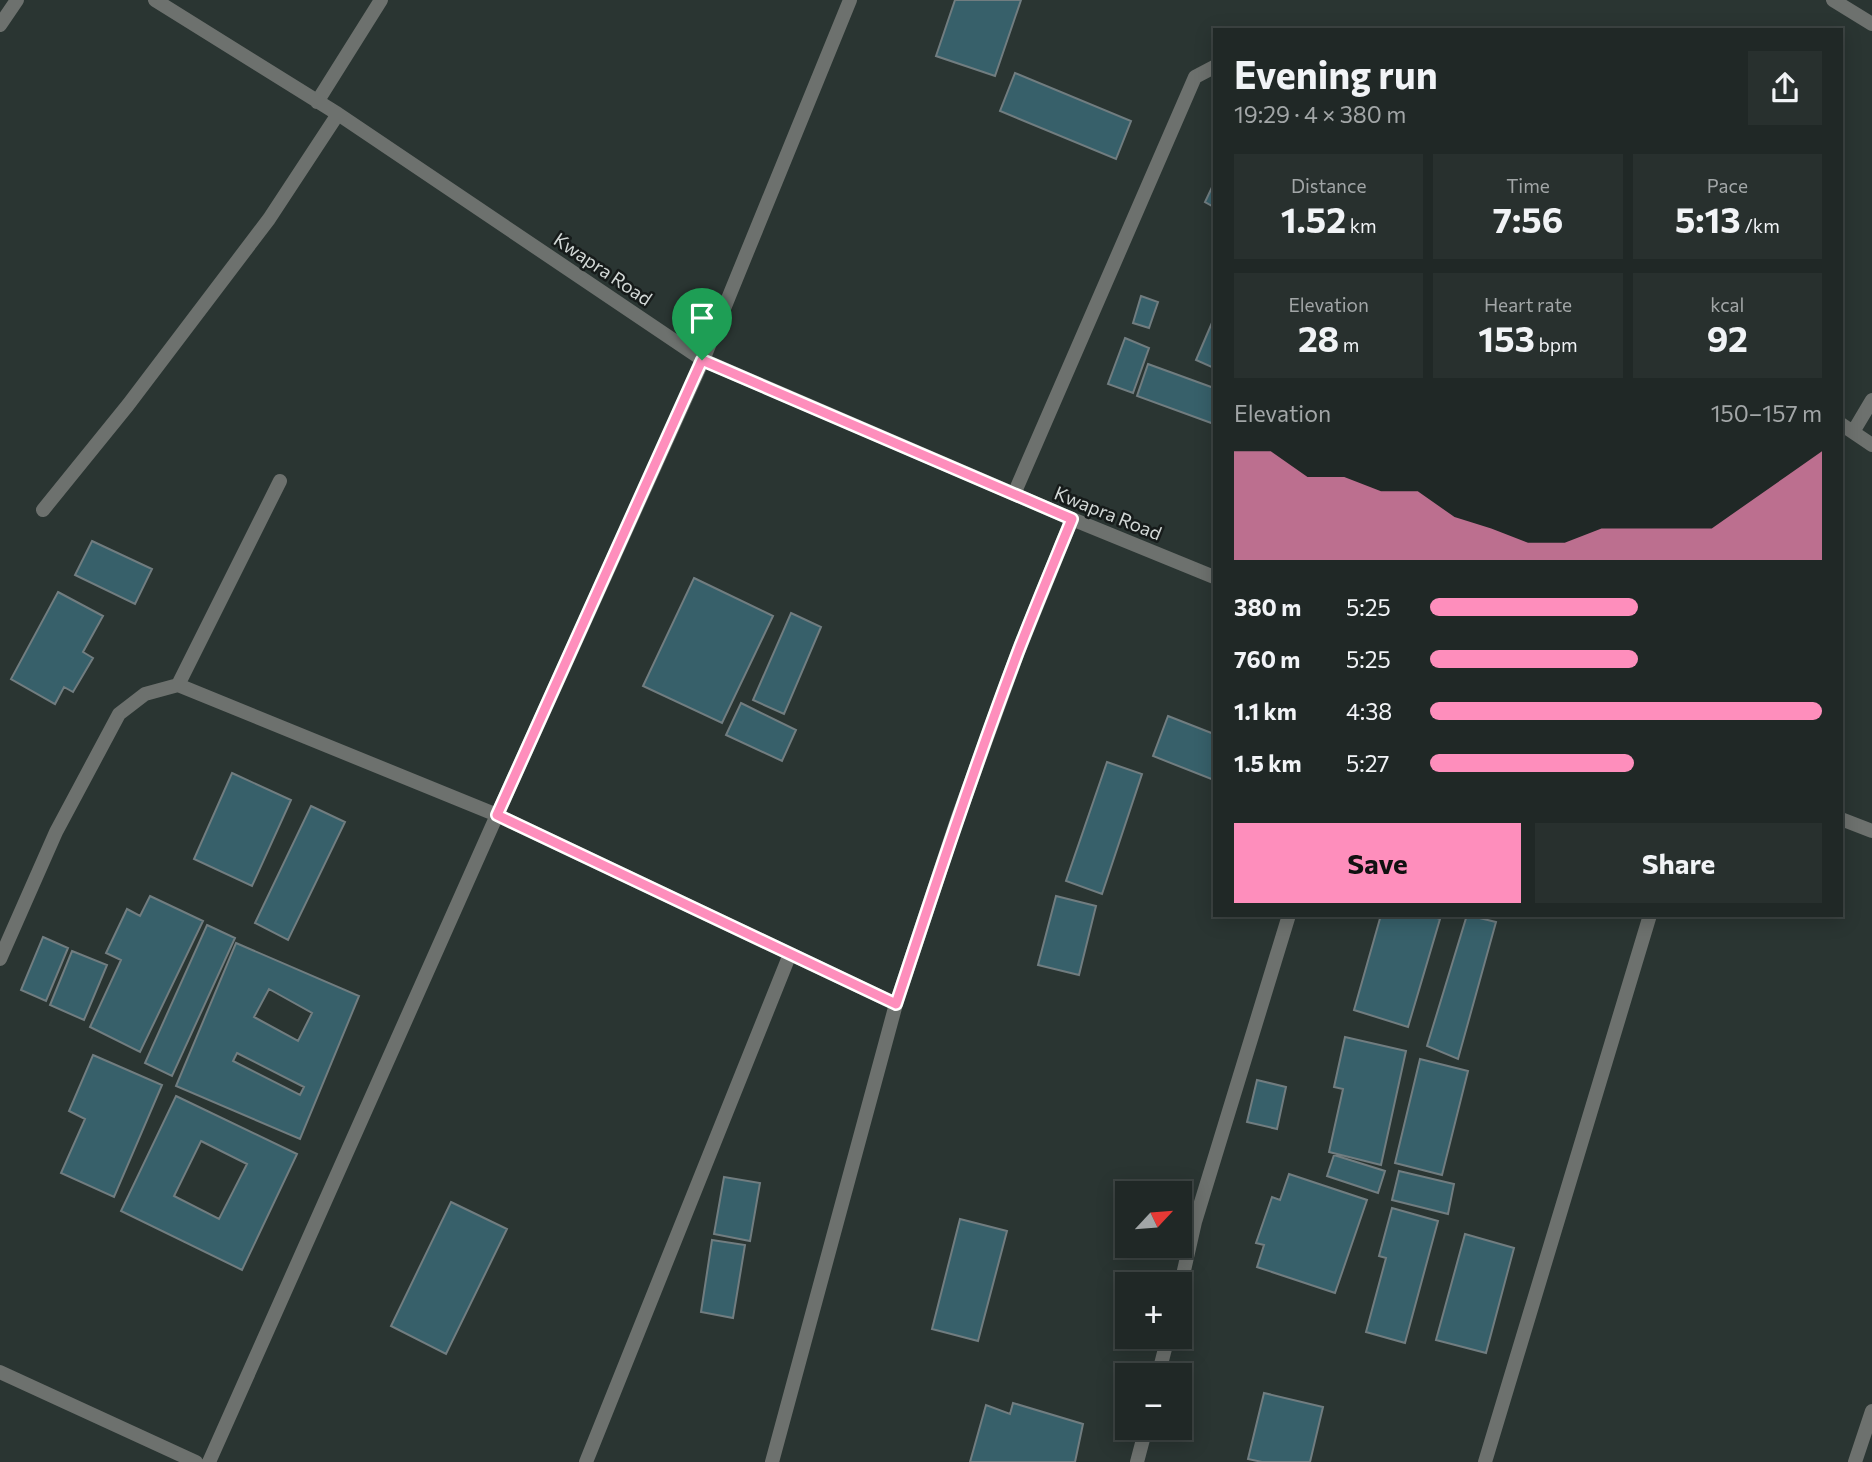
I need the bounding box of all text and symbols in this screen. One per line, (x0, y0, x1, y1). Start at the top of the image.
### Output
text: Evening run (1234, 50, 1438, 97)
button: share (1748, 51, 1822, 125)
text: 19:29 · 4 × 380 m (1234, 100, 1406, 128)
text: Distance (1291, 174, 1366, 197)
text: Time (1506, 174, 1550, 197)
text: Pace (1707, 174, 1748, 197)
text: 1.52 (1281, 197, 1346, 240)
text: 7:56 (1493, 197, 1563, 240)
text: 5:13 (1675, 197, 1741, 240)
text: km (1346, 214, 1377, 237)
text: /km (1741, 214, 1780, 237)
street label: Kwapra Road (550, 227, 657, 310)
pin (672, 288, 732, 360)
text: Elevation (1289, 293, 1369, 316)
text: Heart rate (1484, 293, 1572, 316)
text: kcal (1710, 293, 1744, 316)
icon: arrive (683, 299, 721, 337)
text: 28 (1298, 316, 1339, 359)
text: 153 (1478, 316, 1535, 359)
text: 92 (1707, 316, 1748, 359)
text: m (1339, 333, 1359, 356)
text: bpm (1535, 333, 1578, 356)
text: Elevation (1234, 399, 1331, 427)
text: 150–157 m (1711, 399, 1822, 427)
street label: Kwapra Road (1051, 481, 1165, 544)
text: 380 m (1234, 593, 1301, 621)
text: 5:25 (1346, 593, 1391, 621)
text: 760 m (1234, 645, 1300, 673)
text: 5:25 (1346, 645, 1391, 673)
text: 1.1 km (1234, 697, 1297, 725)
text: 4:38 (1346, 697, 1392, 725)
text: 1.5 km (1234, 749, 1302, 777)
text: 5:27 (1346, 749, 1389, 777)
button: Save (1234, 823, 1521, 903)
button: Share (1535, 823, 1822, 903)
north arrow (1115, 1181, 1192, 1258)
map controls (1115, 1181, 1192, 1440)
button: + (1115, 1272, 1192, 1349)
button: − (1115, 1363, 1192, 1440)

